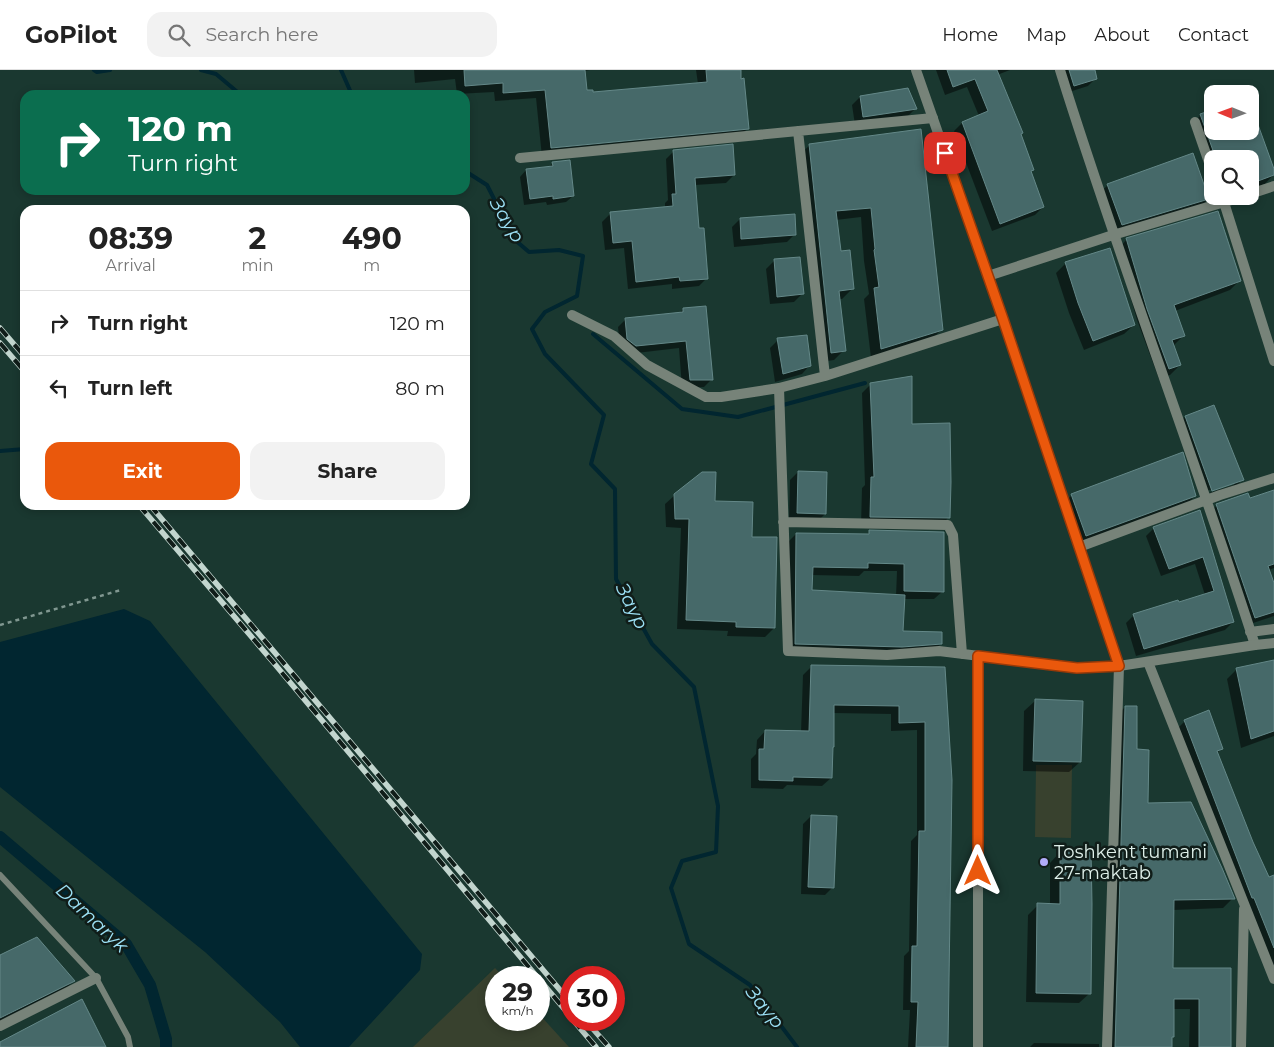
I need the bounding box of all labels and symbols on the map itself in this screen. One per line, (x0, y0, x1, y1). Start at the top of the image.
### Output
north arrow (1204, 85, 1259, 140)
pin (924, 132, 966, 174)
water label: Заур (484, 192, 529, 247)
water label: Заур (610, 578, 653, 633)
place label: Toshkent tumani 27-maktab (1054, 841, 1207, 884)
position arrow (951, 844, 1003, 896)
marker: Toshkent tumani 27-maktab (1038, 856, 1050, 868)
water label: Damaryk (51, 879, 134, 958)
speed limit sign: 30 (560, 966, 625, 1031)
water label: Заур (740, 980, 789, 1033)

